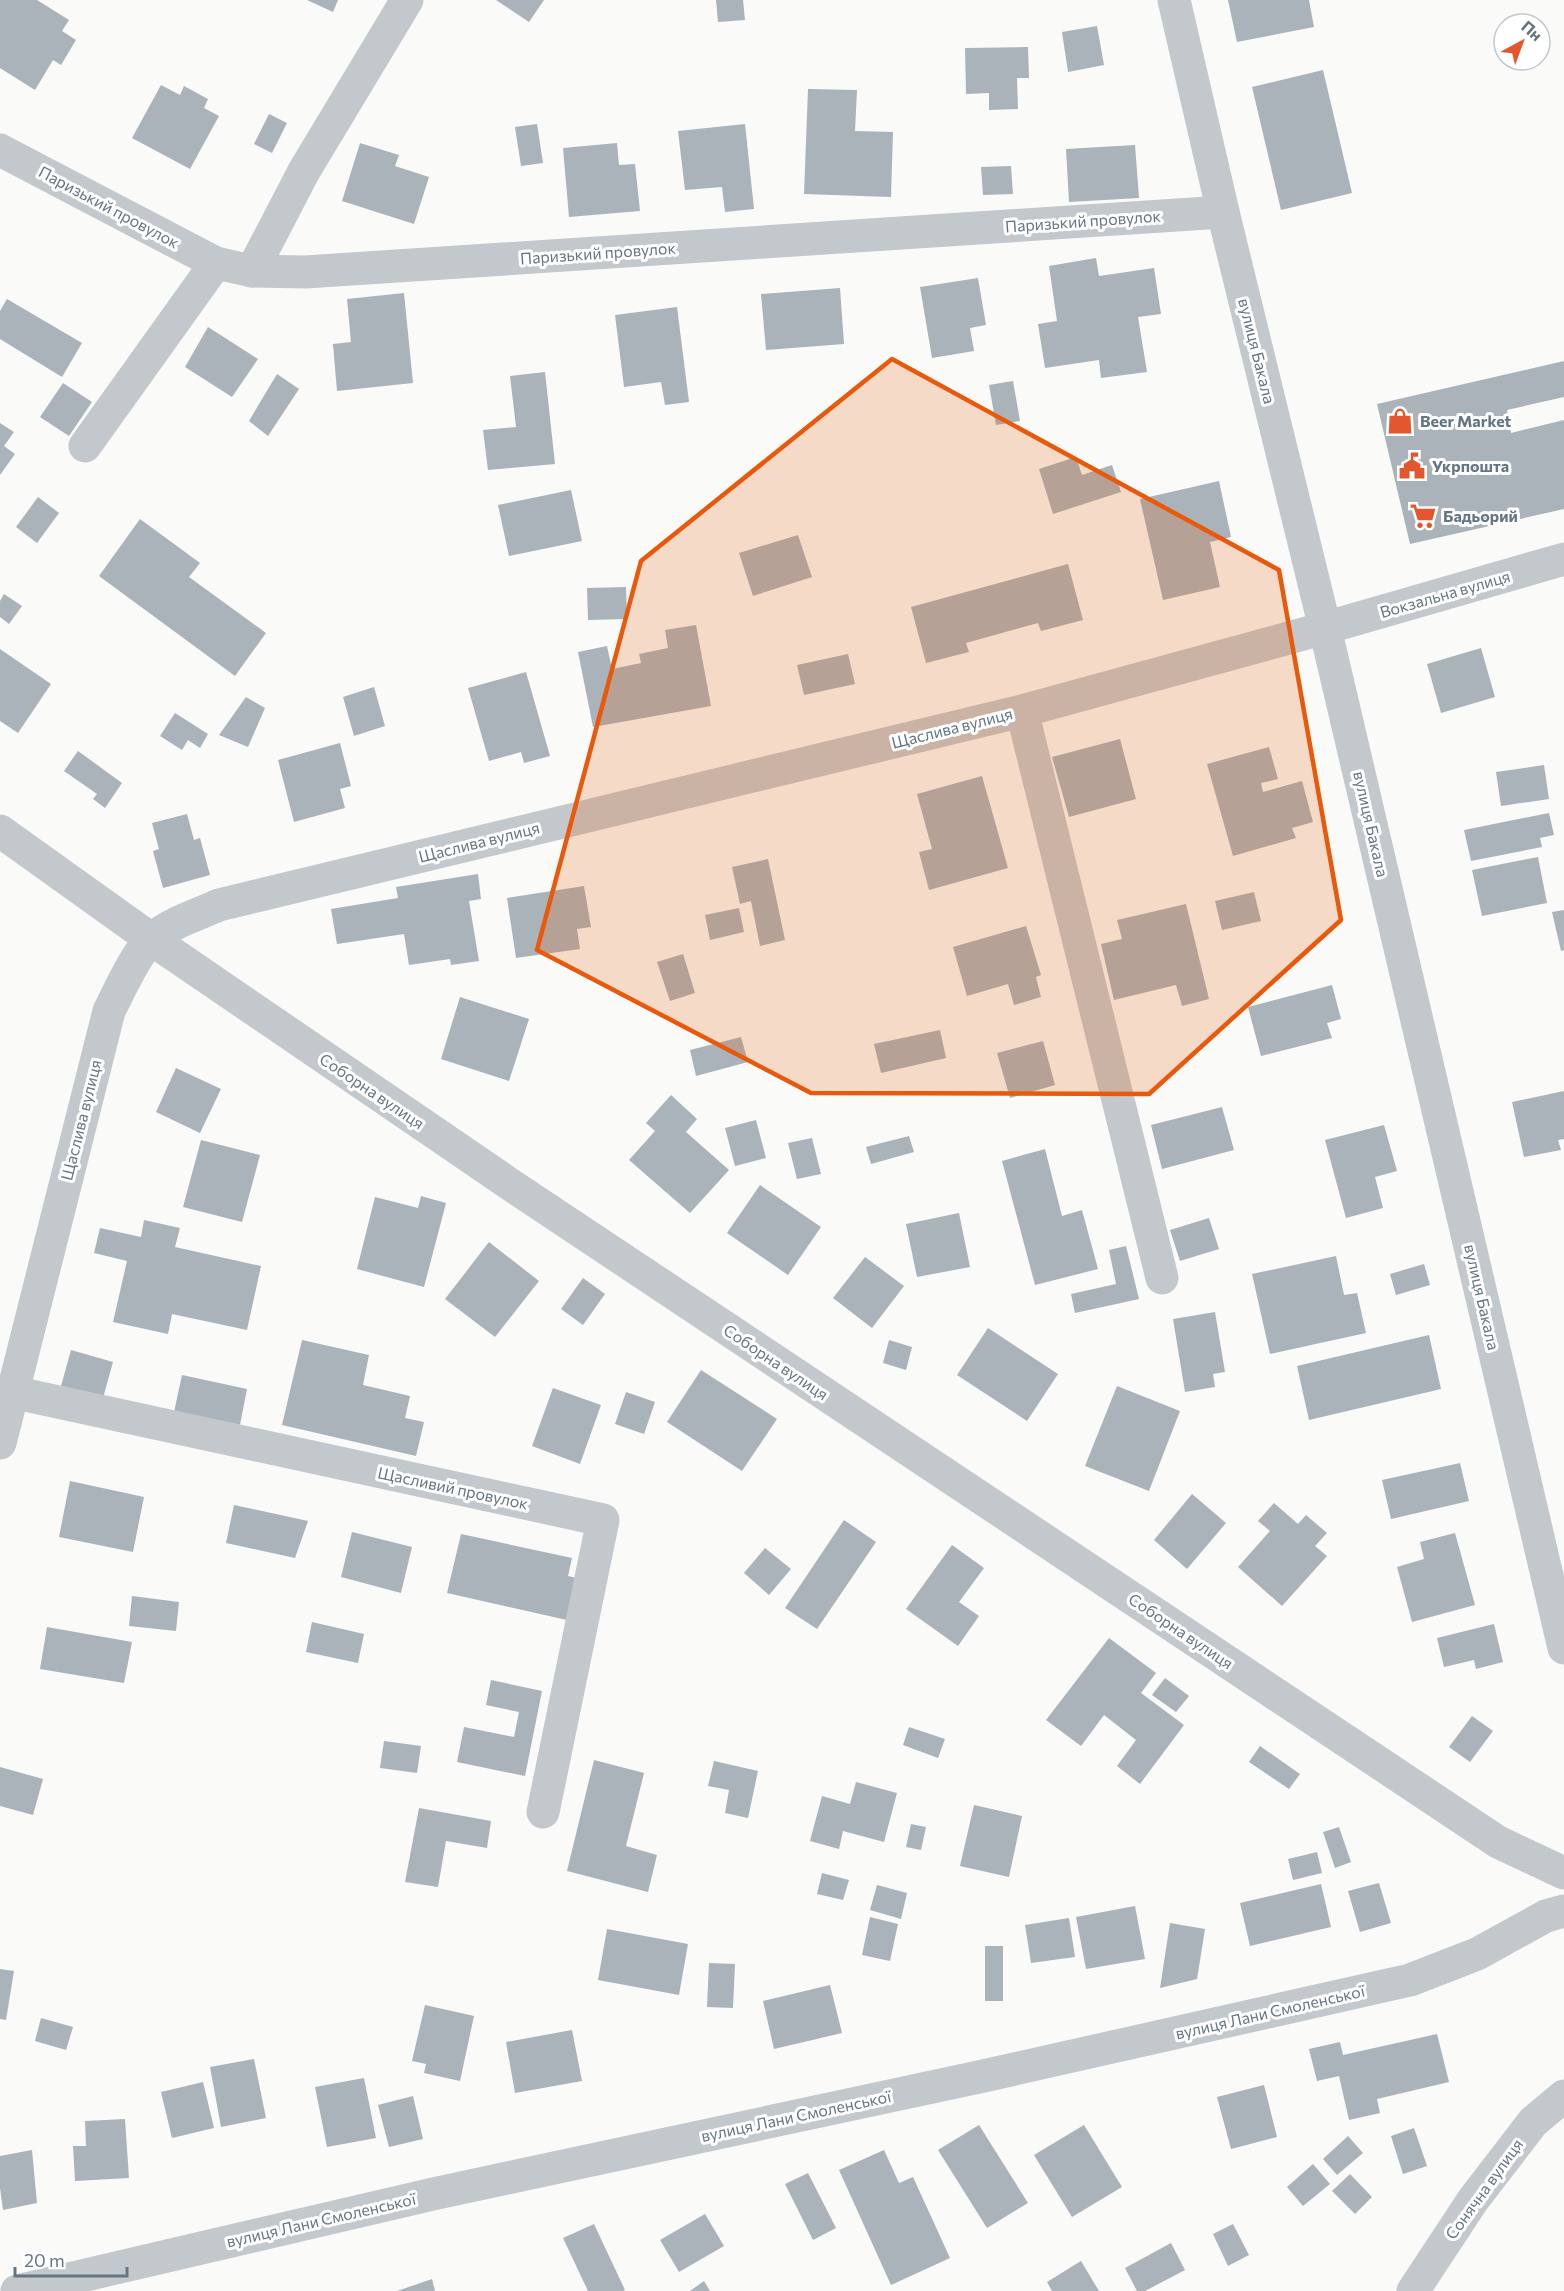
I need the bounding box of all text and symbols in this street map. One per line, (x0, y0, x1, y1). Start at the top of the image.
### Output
north arrow (1492, 12, 1552, 72)
text: Пн (1518, 16, 1546, 44)
street label: Паризький провулок (36, 161, 183, 252)
street label: Паризький провулок (1004, 206, 1162, 235)
street label: Паризький провулок (519, 238, 677, 267)
street label: вулиця Бакала (1235, 296, 1280, 406)
shop icon: Beer Market (1385, 406, 1415, 436)
place label: Beer Market (1420, 411, 1512, 430)
public building icon: Укрпошта (1397, 451, 1427, 481)
place label: Укрпошта (1432, 456, 1509, 475)
supermarket icon: Бадьорий (1408, 501, 1438, 531)
place label: Бадьорий (1443, 506, 1518, 525)
street label: Вокзальна вулиця (1377, 566, 1512, 621)
street label: Щаслива вулиця (889, 703, 1014, 752)
street label: вулиця Бакала (1350, 769, 1393, 879)
street label: Щаслива вулиця (416, 817, 541, 866)
street label: Соборна вулиця (316, 1049, 428, 1133)
street label: Щаслива вулиця (56, 1057, 105, 1182)
street label: вулиця Бакала (1461, 1242, 1504, 1352)
street label: Соборна вулиця (720, 1320, 832, 1404)
street label: Щасливий провулок (376, 1462, 530, 1513)
street label: Соборна вулиця (1125, 1589, 1237, 1673)
street label: вулиця Лани Смоленської (1173, 1980, 1367, 2043)
street label: вулиця Лани Смоленської (699, 2086, 893, 2145)
street label: Сонячна вулиця (1441, 2135, 1526, 2243)
street label: вулиця Лани Смоленської (224, 2188, 418, 2251)
scale bar (15, 2240, 128, 2278)
text: 20 m (24, 2249, 65, 2271)

